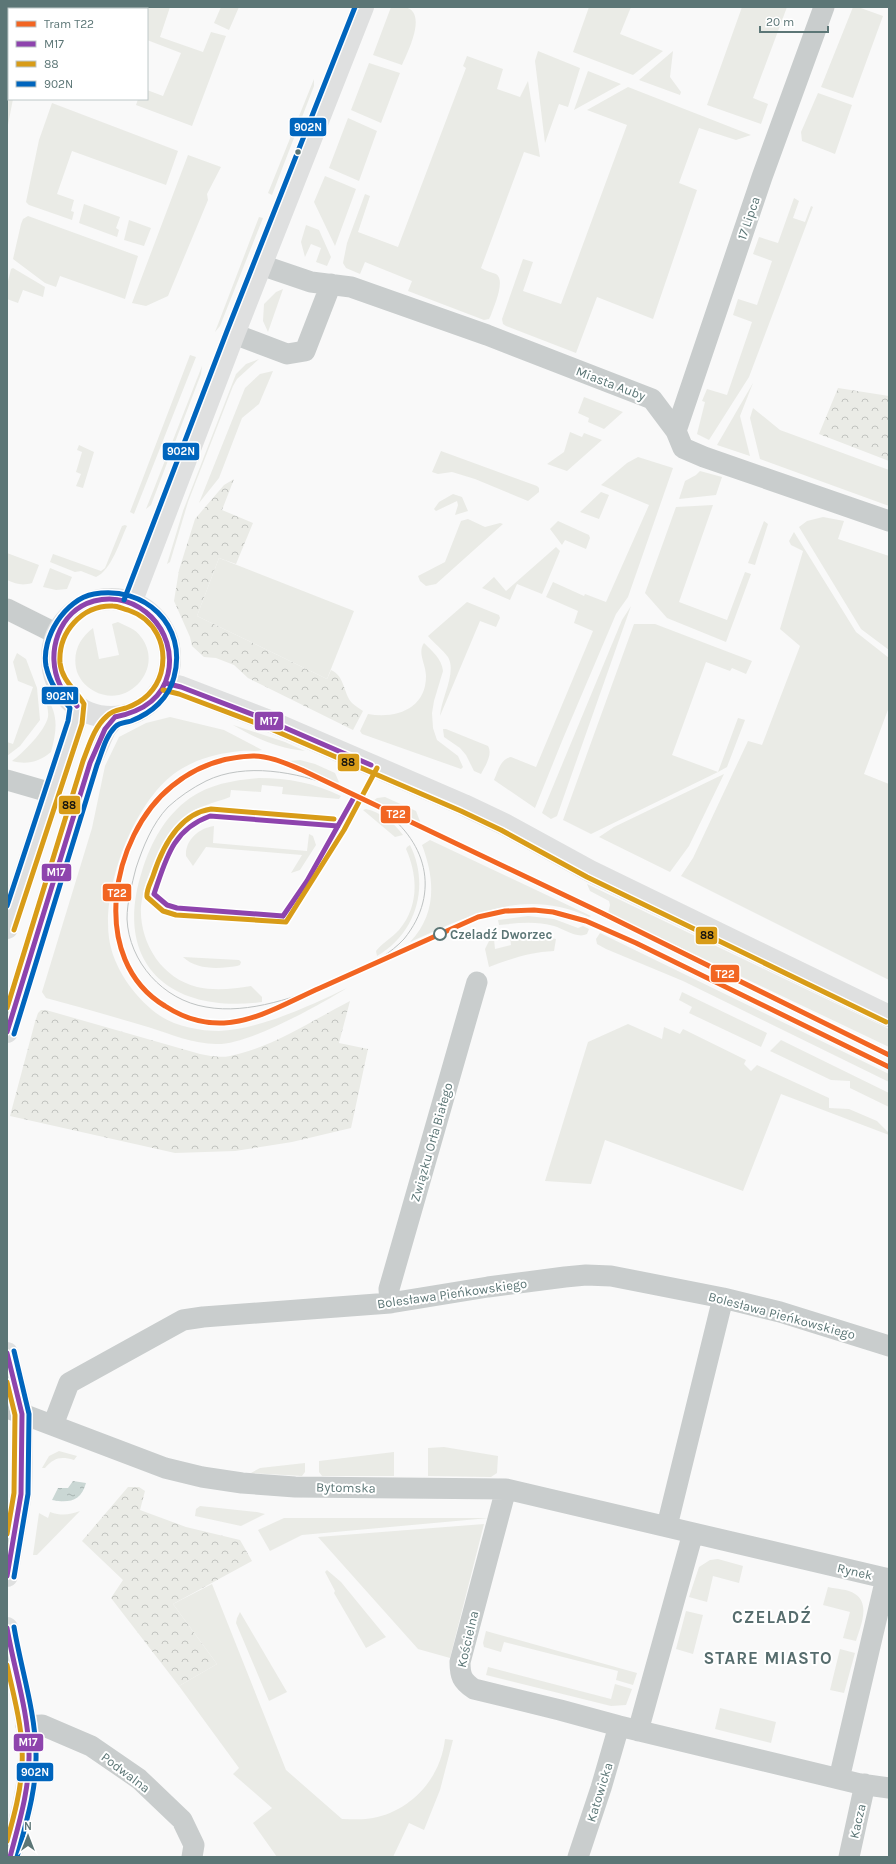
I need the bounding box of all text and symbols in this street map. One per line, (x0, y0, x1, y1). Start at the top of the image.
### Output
legend (8, 8, 148, 100)
scale bar (760, 8, 828, 34)
text: 20 m (766, 15, 794, 29)
text: Tram T22 (44, 17, 94, 31)
text: M17 (44, 37, 64, 51)
text: 88 (44, 57, 59, 71)
text: 902N (44, 77, 73, 91)
line badge: 902N (289, 117, 327, 137)
text: 902N (294, 121, 322, 134)
unlabelled marker (293, 147, 303, 157)
street label: 17 Lipca (734, 194, 763, 242)
street label: Miasta Auby (574, 363, 648, 404)
line badge: 902N (162, 442, 200, 461)
text: 902N (167, 445, 195, 458)
line badge: 902N (41, 686, 79, 705)
text: 902N (46, 690, 74, 703)
line badge: M17 (254, 711, 284, 731)
text: M17 (259, 715, 279, 728)
line badge: 88 (337, 753, 360, 772)
text: 88 (341, 756, 355, 769)
line badge: 88 (58, 795, 81, 815)
text: 88 (62, 799, 76, 812)
line badge: T22 (380, 805, 411, 824)
text: T22 (386, 808, 406, 821)
line badge: M17 (41, 863, 72, 882)
text: M17 (46, 866, 66, 879)
line badge: T22 (102, 883, 132, 902)
text: T22 (107, 887, 127, 900)
line badge: 88 (695, 926, 718, 945)
marker: Czeladź Dworzec (433, 927, 447, 941)
place label: Czeladź Dworzec (450, 927, 552, 942)
text: 88 (700, 929, 714, 942)
line badge: T22 (710, 964, 740, 983)
text: T22 (715, 968, 735, 981)
street label: Związku Orła Białego (407, 1081, 456, 1204)
street label: Bolesława Pieńkowskiego (376, 1276, 528, 1311)
street label: Bolesława Pieńkowskiego (707, 1289, 857, 1342)
street label: Bytomska (316, 1479, 376, 1496)
street label: Rynek (836, 1560, 874, 1583)
district label: CZELADŹ (732, 1605, 812, 1627)
street label: Kościelna (454, 1609, 481, 1669)
district label: STARE MIASTO (703, 1648, 833, 1668)
line badge: M17 (13, 1733, 44, 1752)
text: M17 (18, 1736, 38, 1749)
street label: Podwalna (98, 1749, 153, 1796)
street label: Katowicka (583, 1761, 616, 1824)
line badge: 902N (16, 1762, 54, 1782)
text: 902N (21, 1766, 49, 1779)
street label: Kacza (846, 1802, 869, 1840)
north arrow (8, 1816, 48, 1856)
text: N (24, 1820, 32, 1833)

